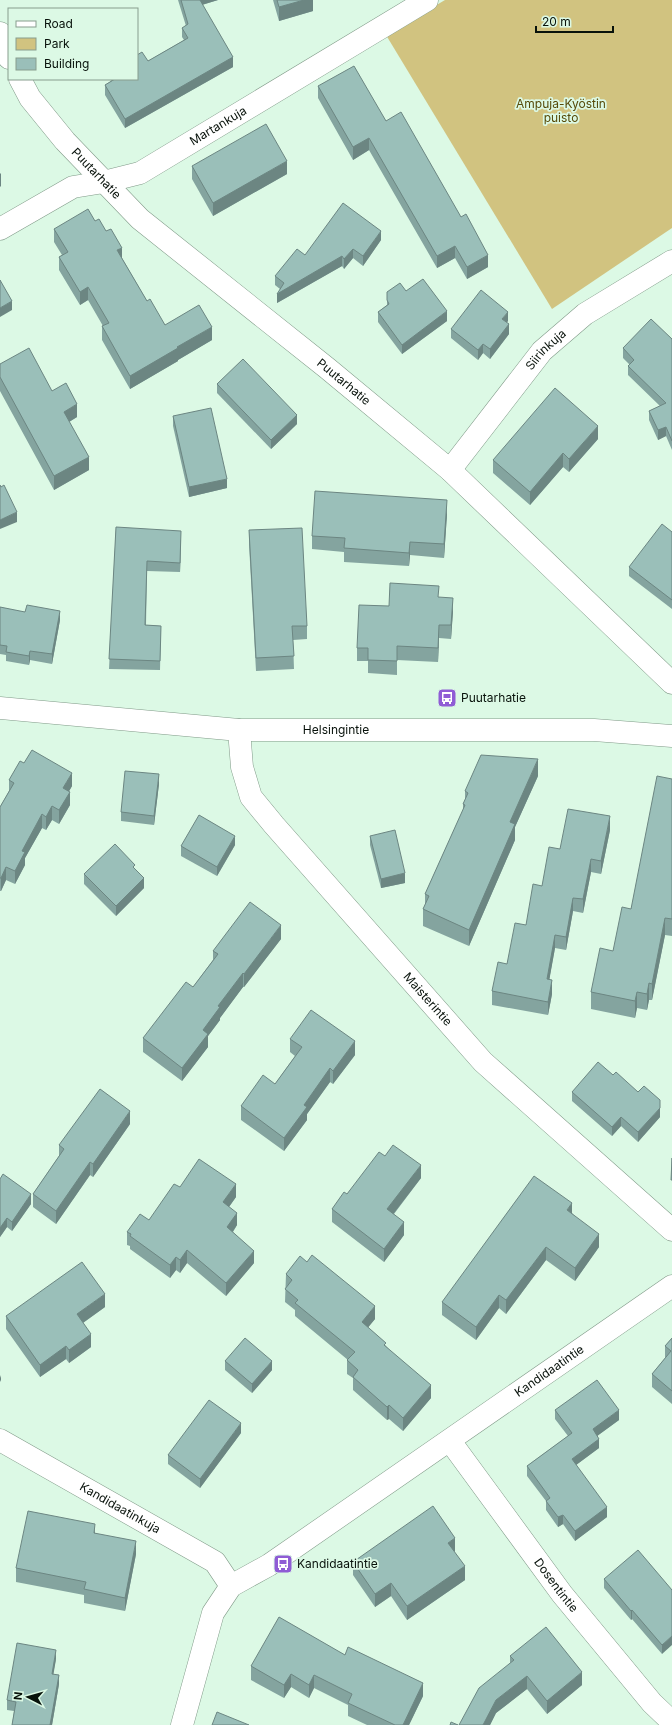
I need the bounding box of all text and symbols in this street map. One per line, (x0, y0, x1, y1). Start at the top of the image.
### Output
legend (8, 8, 138, 80)
scale bar (536, 8, 613, 34)
text: 20 m (542, 14, 571, 29)
text: Road (44, 16, 73, 31)
text: Park (44, 36, 70, 51)
text: Building (44, 56, 89, 71)
park label: Ampuja-Kyöstin puisto (516, 96, 606, 125)
street label: Martankuja (187, 103, 249, 148)
street label: Puutarhatie (69, 145, 125, 202)
street label: Siirinkuja (522, 326, 569, 373)
street label: Puutarhatie (314, 355, 374, 408)
bus stop icon: Puutarhatie (436, 687, 458, 709)
place label: Puutarhatie (461, 690, 526, 705)
street label: Helsingintie (303, 722, 369, 737)
street label: Maisterintie (401, 969, 456, 1029)
street label: Kandidaatintie (512, 1341, 587, 1400)
street label: Kandidaatinkuja (77, 1479, 163, 1536)
bus stop icon: Kandidaatintie (272, 1553, 294, 1575)
street label: Dosentintie (531, 1555, 582, 1615)
place label: Kandidaatintie (297, 1556, 378, 1571)
north arrow (8, 1677, 48, 1717)
text: N (11, 1691, 25, 1701)

